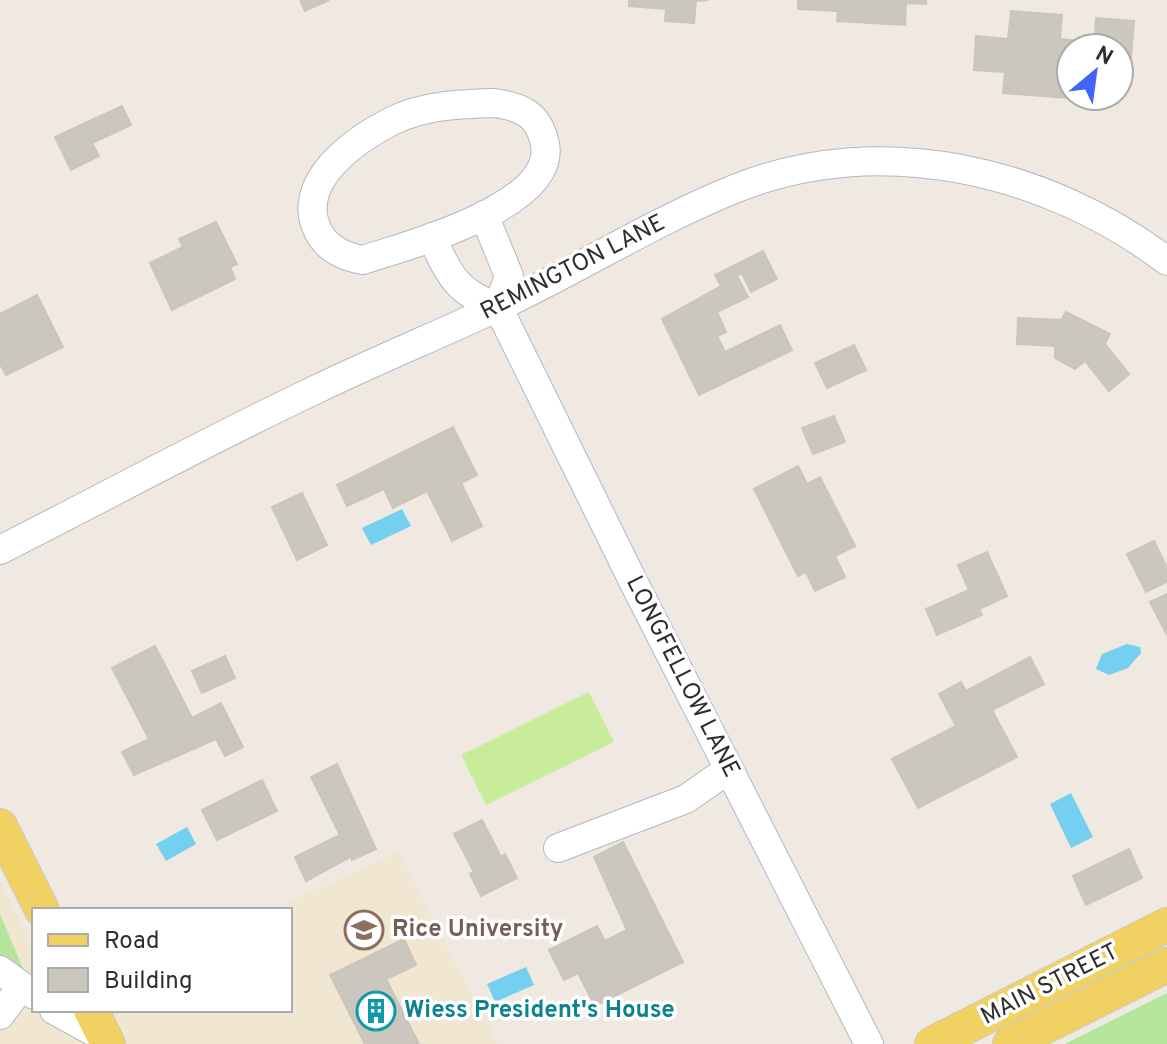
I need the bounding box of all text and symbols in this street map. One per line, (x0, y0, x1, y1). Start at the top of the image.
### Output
north arrow (1055, 32, 1135, 112)
text: N (1090, 41, 1117, 72)
street label: REMINGTON LANE (476, 209, 670, 327)
street label: LONGFELLOW LANE (618, 571, 746, 783)
legend (32, 908, 292, 1012)
school or university icon: Rice University (343, 909, 385, 951)
place label: Rice University (392, 915, 563, 945)
text: Road (104, 927, 160, 957)
street label: MAIN STREET (976, 938, 1124, 1032)
text: Building (104, 967, 193, 997)
building icon: Wiess President's House (355, 990, 397, 1032)
place label: Wiess President's House (404, 996, 675, 1026)

